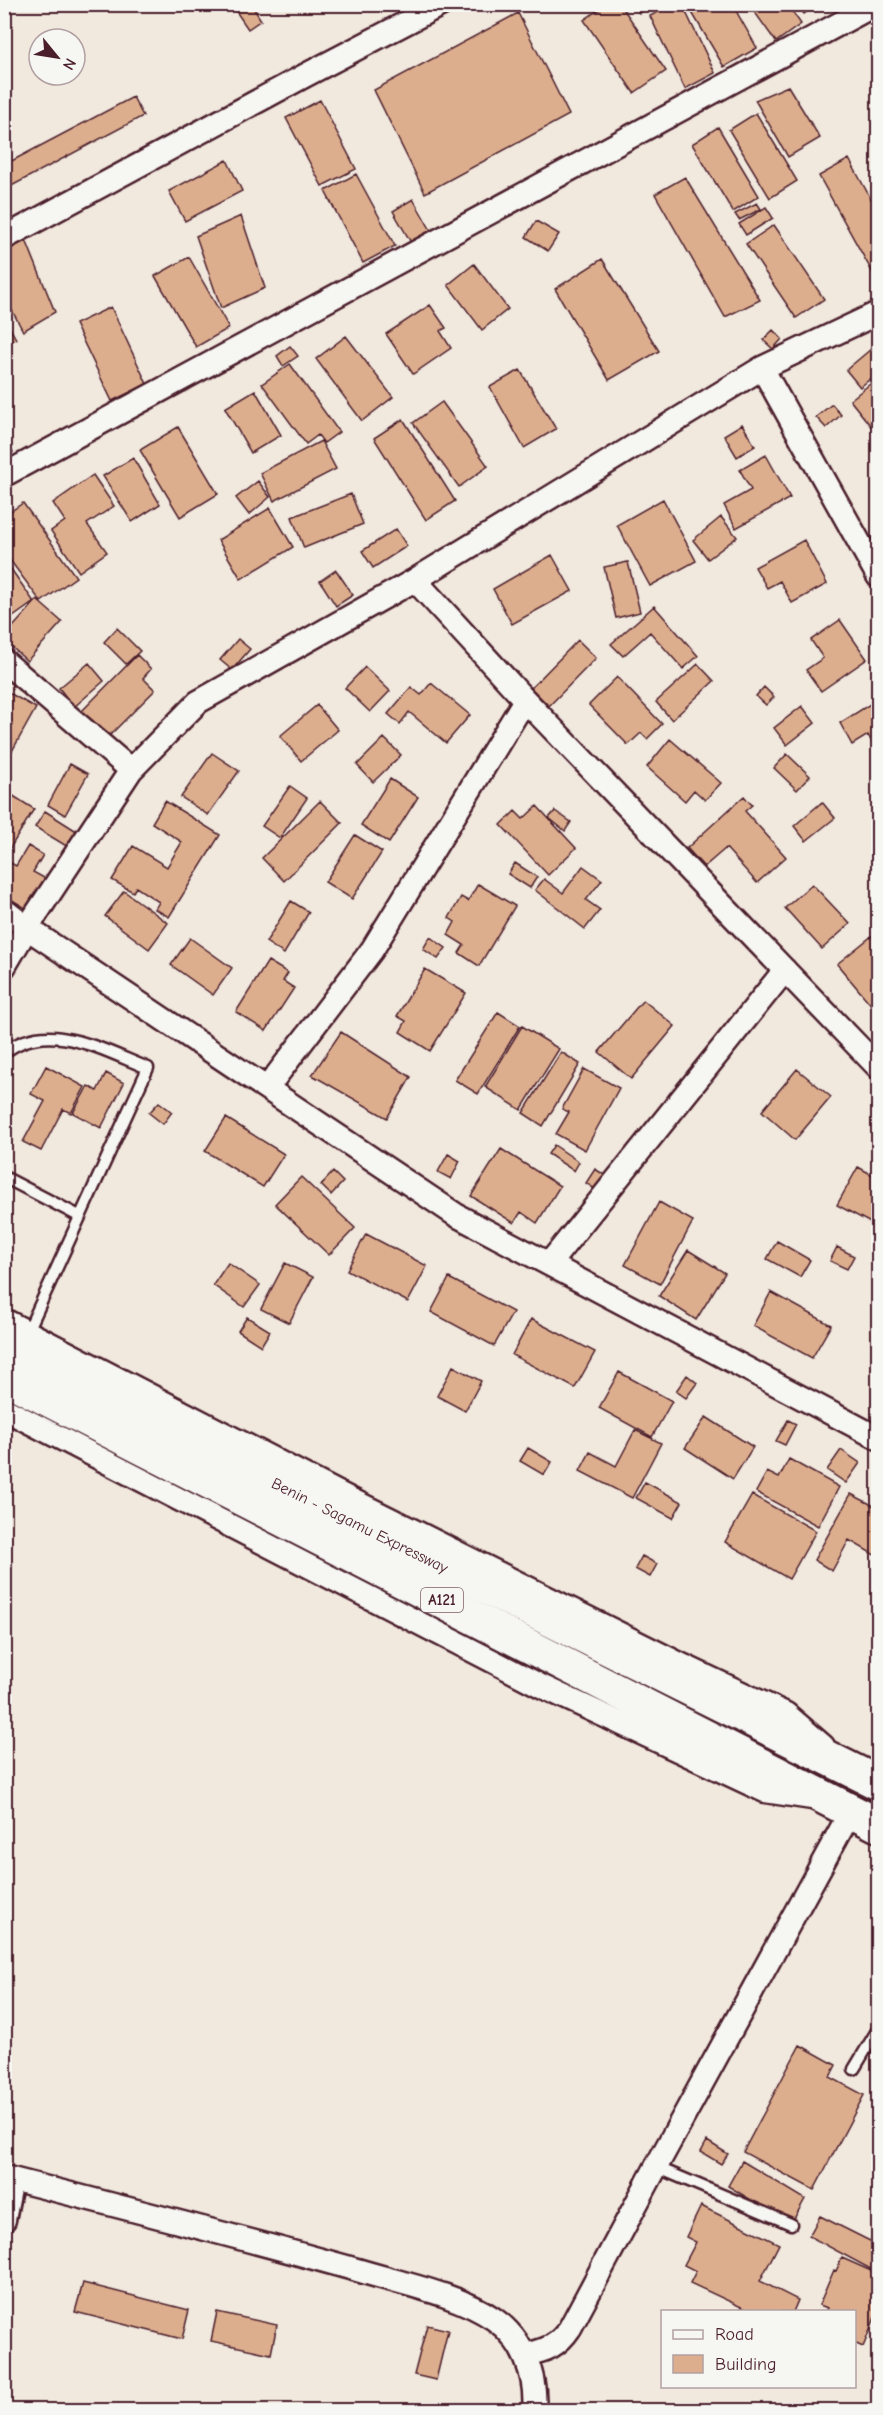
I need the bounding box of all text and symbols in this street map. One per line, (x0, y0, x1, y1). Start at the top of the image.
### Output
north arrow (27, 27, 87, 87)
text: N (59, 55, 80, 73)
street label: Benin - Sagamu Expressway (268, 1474, 452, 1578)
road number: A121 (421, 1588, 463, 1612)
legend (661, 2310, 856, 2388)
text: Road (715, 2324, 754, 2345)
text: Building (715, 2354, 777, 2375)

